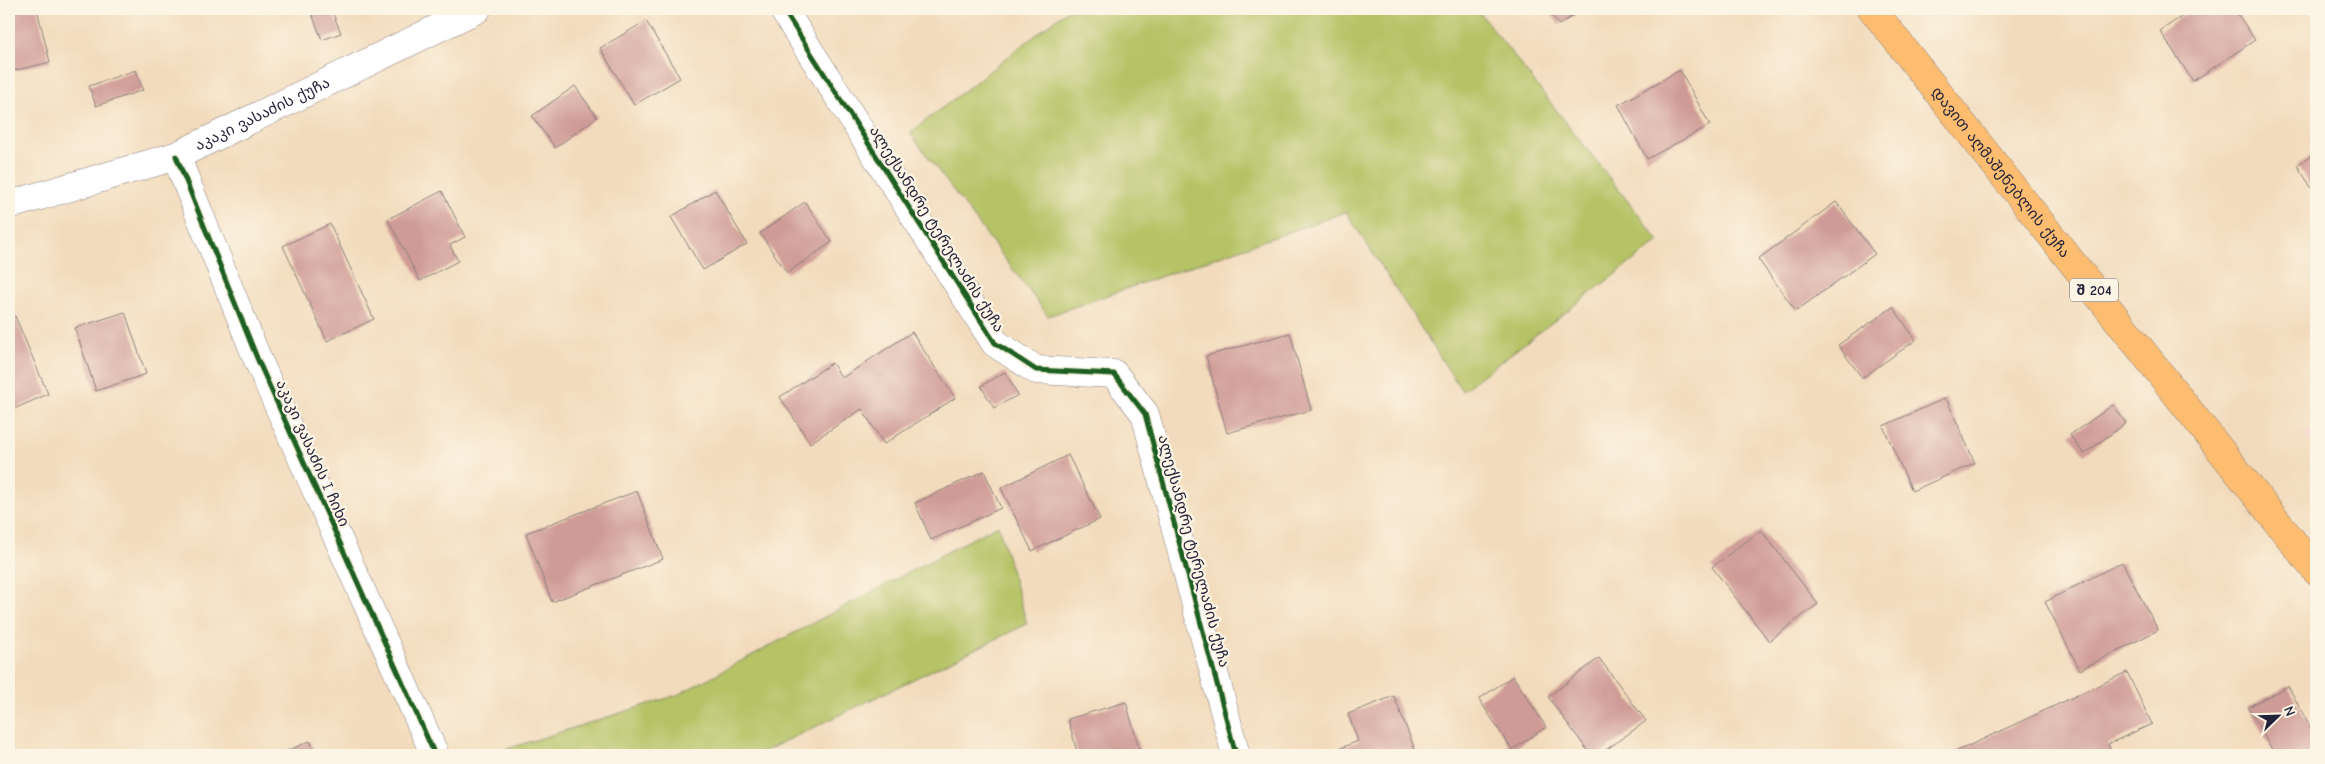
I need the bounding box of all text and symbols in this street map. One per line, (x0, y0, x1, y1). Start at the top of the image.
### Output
street label: აკაკი ვასაძის ქუჩა (192, 73, 333, 154)
street label: დავით აღმაშენებლის ქუჩა (1928, 83, 2074, 261)
street label: ალექსანდრე ტერელაძის ქუჩა (866, 123, 1008, 335)
road number: შ 204 (2070, 278, 2118, 302)
street label: აკაკი ვასაძის I ჩიხი (272, 377, 354, 529)
street label: ალექსანდრე ტერელაძის ქუჩა (1154, 433, 1234, 669)
north arrow (2252, 692, 2302, 742)
text: N (2280, 704, 2299, 719)

